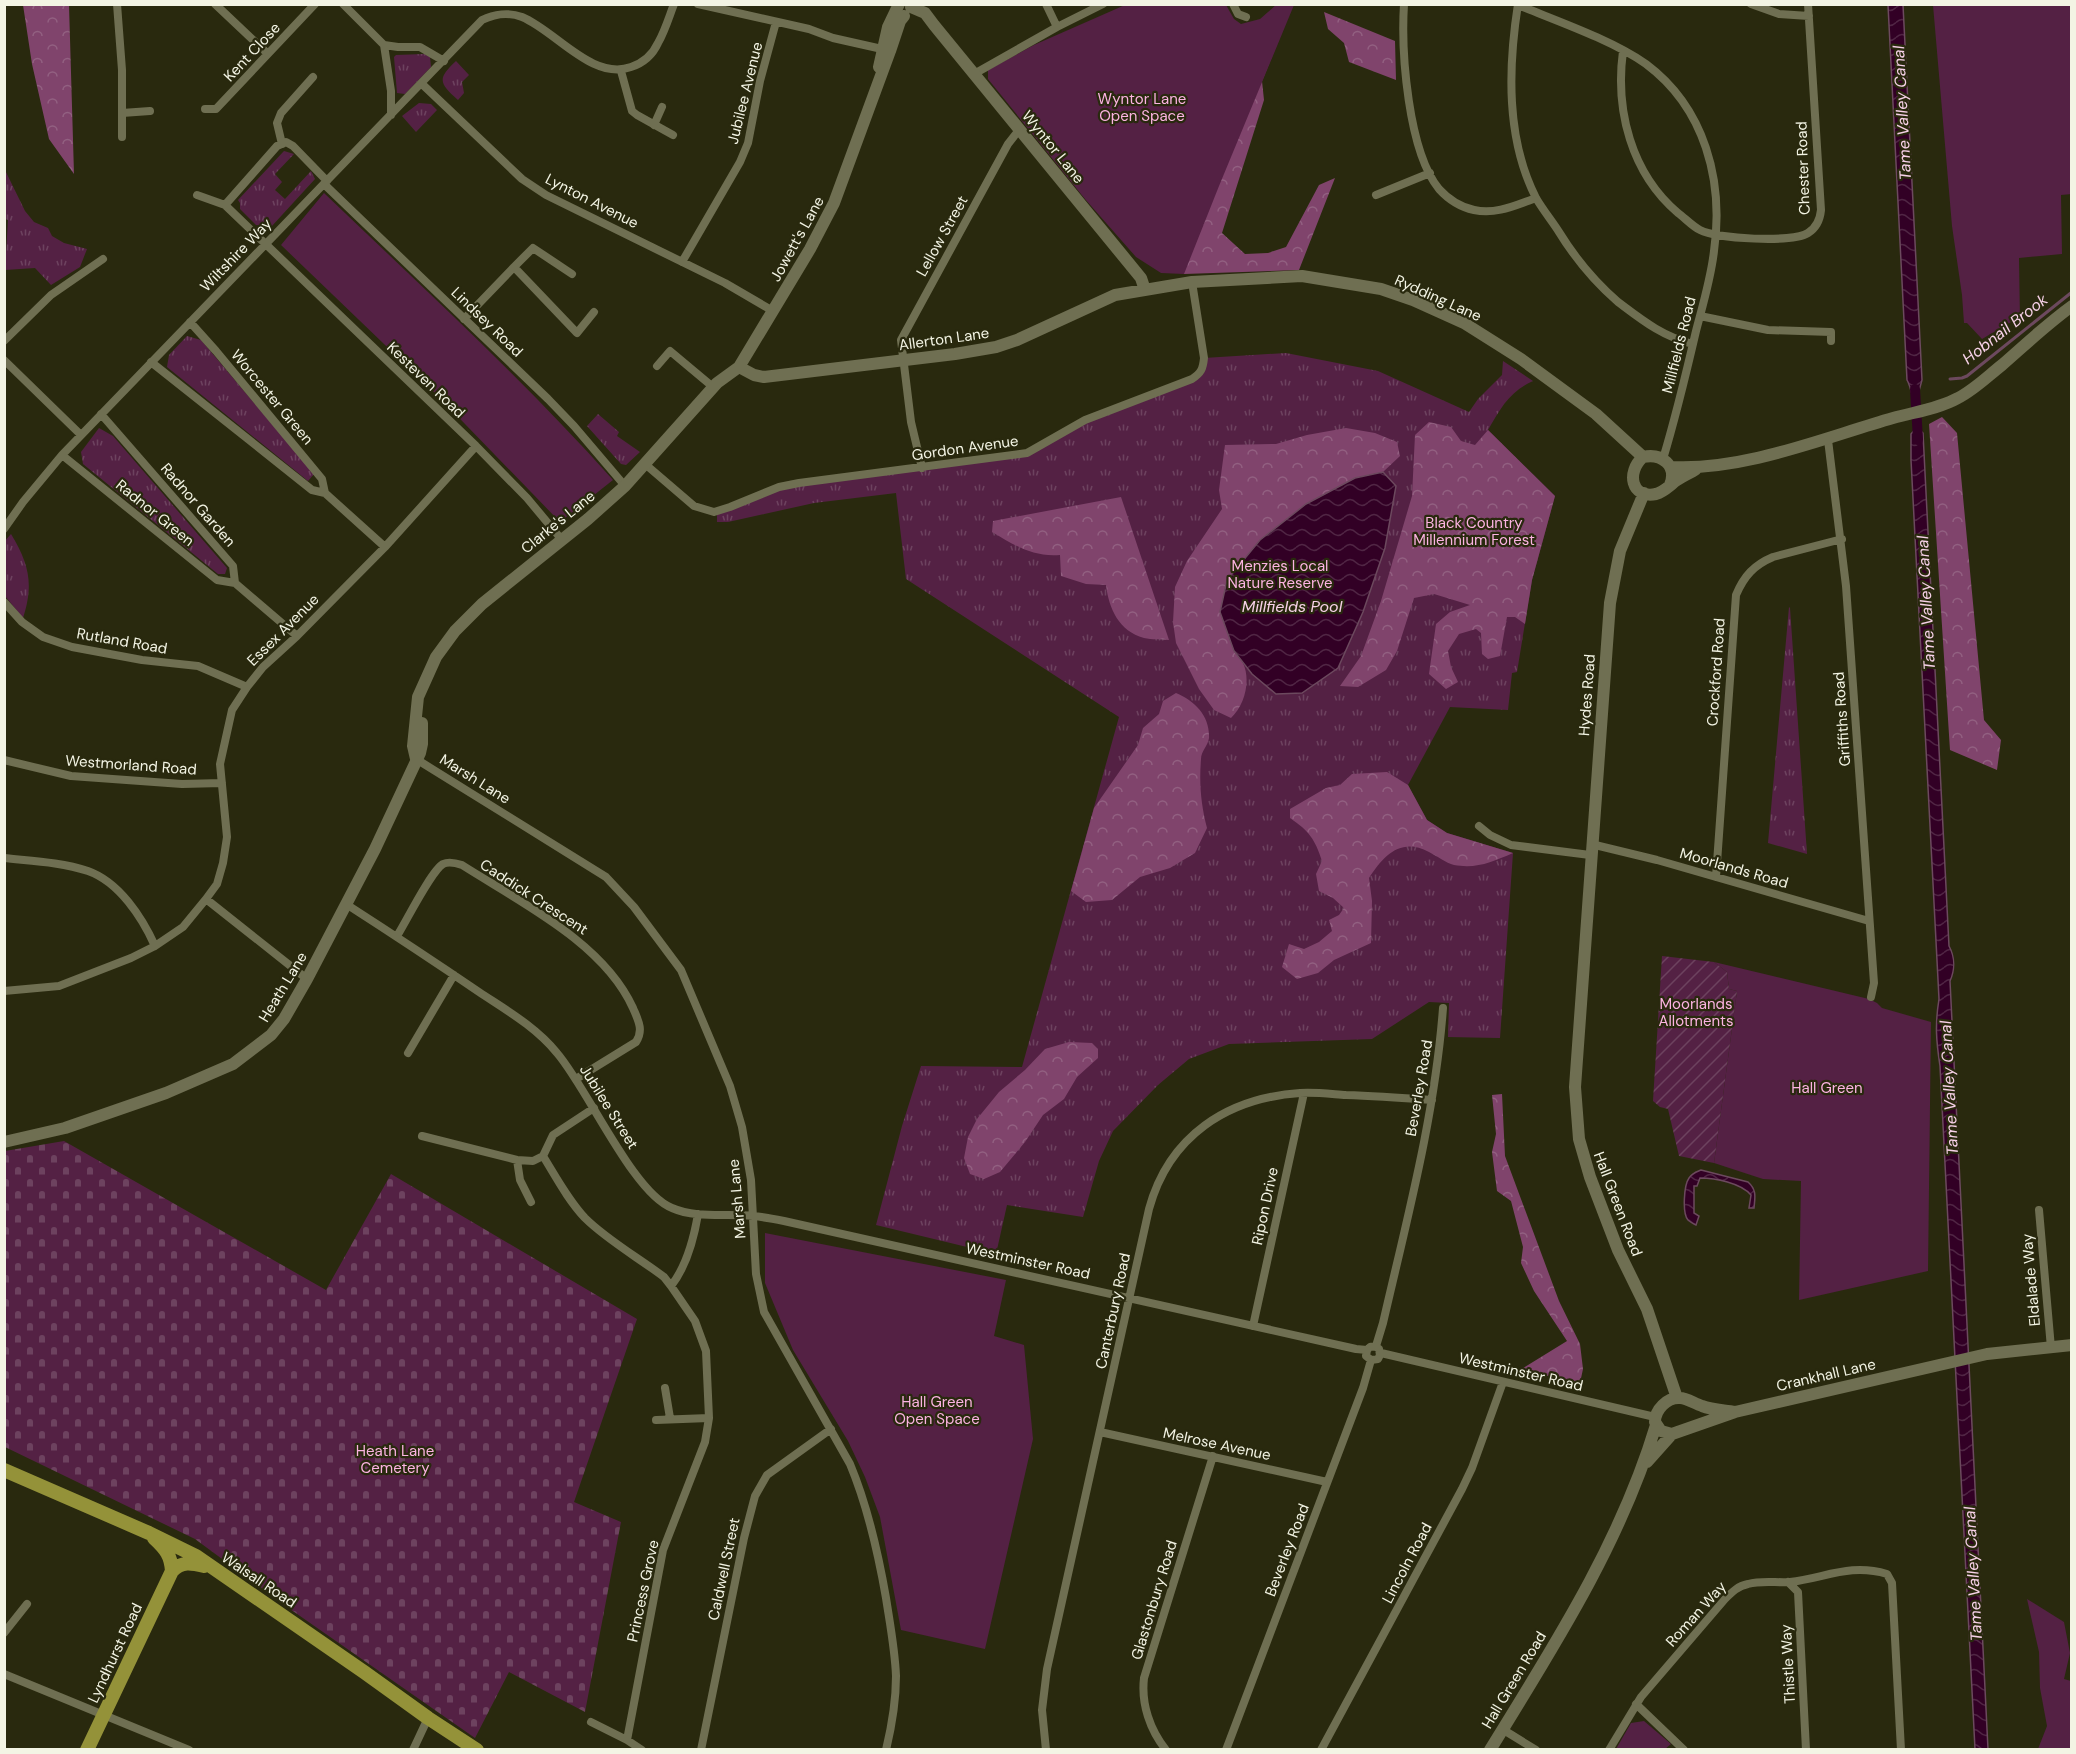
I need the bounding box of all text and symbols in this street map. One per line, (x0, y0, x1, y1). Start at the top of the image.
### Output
street label: Kent Close (219, 18, 285, 86)
street label: Jubilee Avenue (723, 40, 767, 146)
water label: Tame Valley Canal (1888, 45, 1916, 181)
park label: Wyntor Lane Open Space (1098, 89, 1186, 126)
street label: Wyntor Lane (1017, 106, 1089, 188)
street label: Chester Road (1791, 121, 1815, 215)
street label: Lynton Avenue (542, 169, 642, 233)
street label: Lellow Street (912, 192, 972, 280)
street label: Jowett's Lane (765, 193, 829, 285)
street label: Wiltshire Way (196, 213, 277, 296)
street label: Rydding Lane (1391, 270, 1485, 326)
street label: Lindsey Road (447, 283, 527, 361)
water label: Hobnail Brook (1958, 289, 2053, 369)
street label: Millfields Road (1657, 295, 1701, 395)
street label: Allerton Lane (898, 323, 990, 355)
street label: Kesteven Road (383, 338, 469, 422)
street label: Worcester Green (226, 345, 318, 449)
street label: Gordon Avenue (910, 431, 1020, 465)
street label: Radnor Garden (156, 459, 240, 551)
street label: Radnor Green (112, 475, 198, 551)
street label: Clarke's Lane (517, 486, 599, 558)
park label: Black Country Millennium Forest (1413, 513, 1535, 550)
water label: Tame Valley Canal (1912, 535, 1940, 671)
park label: Menzies Local Nature Reserve (1227, 556, 1333, 593)
street label: Essex Avenue (243, 590, 323, 670)
water label: Millfields Pool (1242, 596, 1343, 617)
street label: Crockford Road (1702, 617, 1730, 727)
street label: Rutland Road (75, 623, 169, 659)
street label: Hydes Road (1574, 653, 1600, 737)
street label: Griffiths Road (1829, 671, 1855, 767)
street label: Marsh Lane (436, 749, 514, 809)
street label: Westmorland Road (65, 750, 197, 780)
street label: Moorlands Road (1677, 843, 1791, 893)
street label: Caddick Crescent (476, 855, 592, 940)
street label: Heath Lane (254, 948, 312, 1026)
park label: Moorlands Allotments (1658, 994, 1734, 1031)
water label: Tame Valley Canal (1935, 1020, 1963, 1156)
street label: Beverley Road (1401, 1038, 1437, 1138)
street label: Jubilee Street (575, 1061, 643, 1153)
park label: Hall Green (1791, 1078, 1863, 1098)
street label: Hall Green Road (1589, 1149, 1647, 1259)
street label: Marsh Lane (724, 1158, 750, 1240)
street label: Ripon Drive (1247, 1165, 1283, 1247)
street label: Eldalade Way (2017, 1232, 2045, 1327)
street label: Westminster Road (964, 1238, 1092, 1284)
street label: Canterbury Road (1091, 1251, 1135, 1371)
street label: Westminster Road (1457, 1348, 1585, 1396)
street label: Crankhall Lane (1774, 1354, 1878, 1396)
park label: Hall Green Open Space (894, 1392, 980, 1429)
street label: Melrose Avenue (1161, 1423, 1273, 1465)
park label: Heath Lane Cemetery (356, 1441, 434, 1478)
street label: Beverley Road (1260, 1501, 1314, 1599)
water label: Tame Valley Canal (1959, 1506, 1987, 1642)
street label: Caldwell Street (703, 1516, 745, 1622)
street label: Lincoln Road (1377, 1519, 1437, 1607)
street label: Princess Grove (622, 1538, 664, 1644)
street label: Glastonbury Road (1126, 1538, 1182, 1662)
street label: Walsall Road (218, 1547, 300, 1613)
street label: Roman Way (1661, 1577, 1731, 1651)
street label: Lyndhurst Road (83, 1600, 147, 1706)
street label: Thistle Way (1776, 1623, 1800, 1704)
street label: Hall Green Road (1477, 1628, 1551, 1732)

